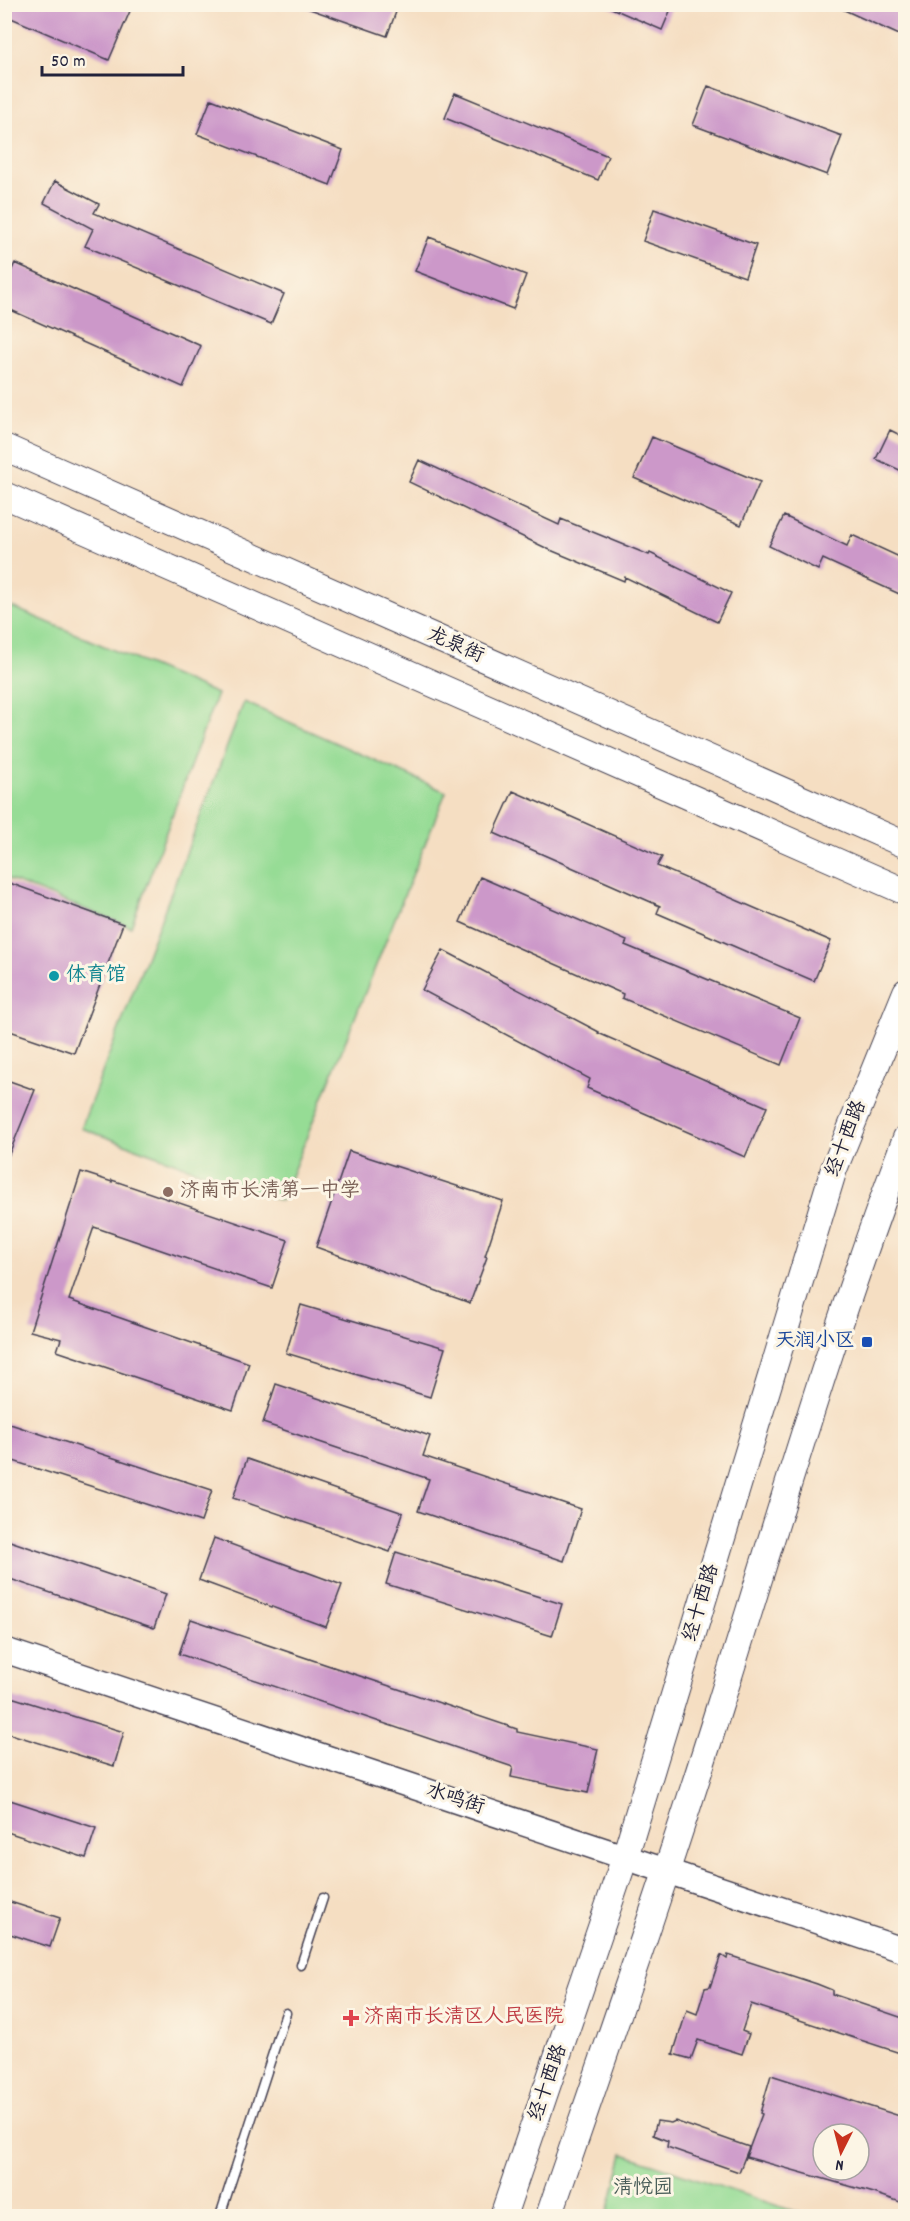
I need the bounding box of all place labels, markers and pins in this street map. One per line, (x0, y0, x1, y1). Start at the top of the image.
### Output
place label: 体育馆 (66, 962, 126, 990)
marker: 体育馆 (47, 969, 61, 983)
place label: 济南市长清第一中学 (180, 1178, 360, 1206)
marker: 济南市长清第一中学 (161, 1185, 175, 1199)
place label: 天润小区 (775, 1328, 855, 1356)
marker: 天润小区 (860, 1335, 874, 1349)
place label: 济南市长清区人民医院 (364, 2004, 564, 2032)
marker: 济南市长清区人民医院 (342, 2009, 360, 2027)

